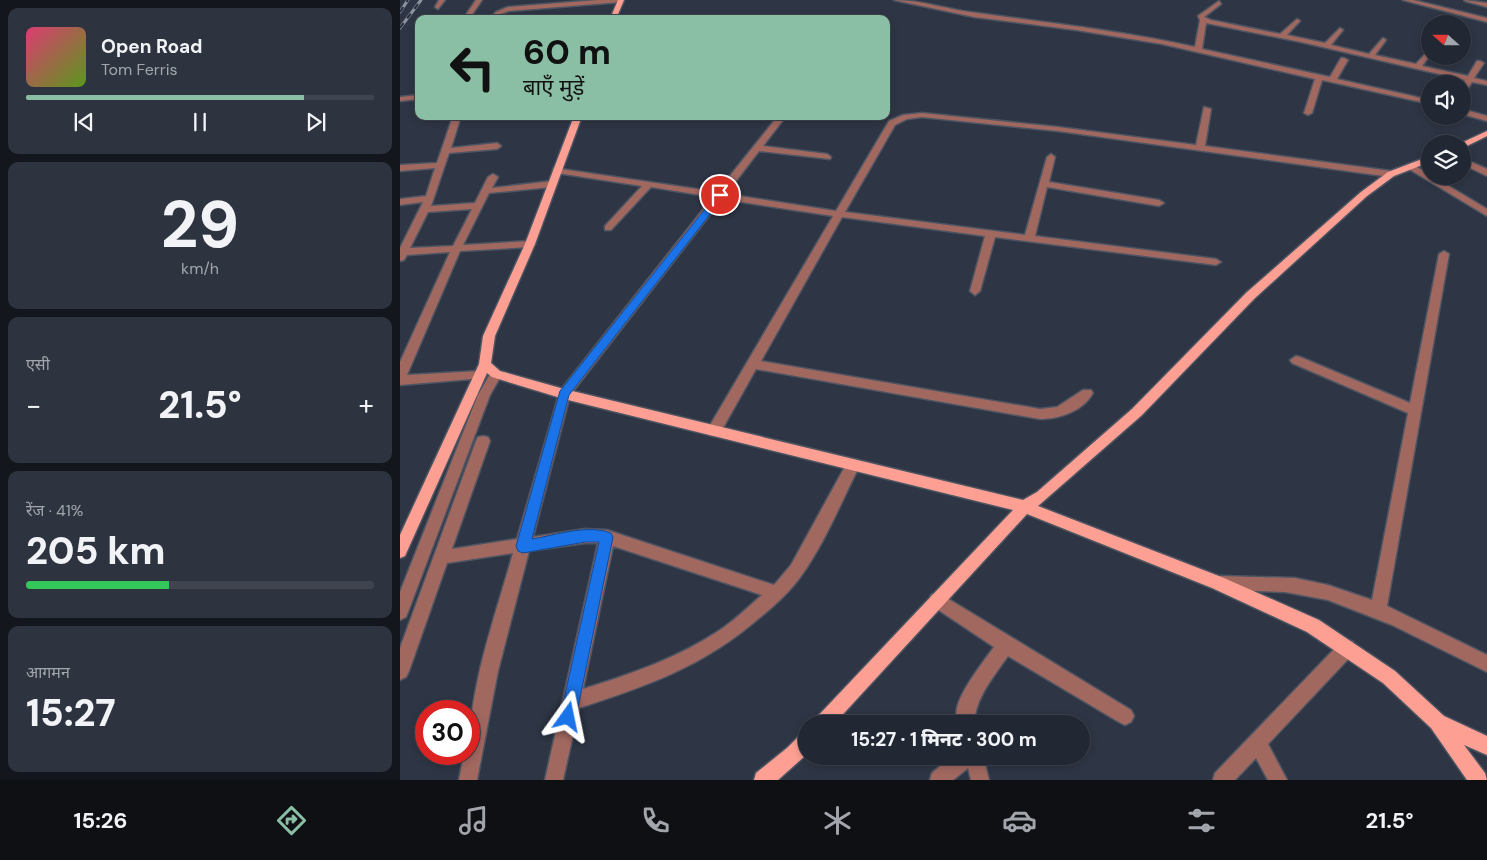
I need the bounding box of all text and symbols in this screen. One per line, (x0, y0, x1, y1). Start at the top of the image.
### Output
north arrow (1421, 15, 1471, 65)
map controls (1421, 15, 1471, 185)
text: 60 m (523, 29, 611, 75)
text: Open Road (101, 34, 203, 59)
icon: left (440, 35, 505, 100)
text: Tom Ferris (101, 59, 178, 80)
text: बाएँ मुड़ें (523, 73, 584, 102)
button: sound (1421, 75, 1471, 125)
icon: previous (70, 108, 98, 136)
icon: pause (186, 108, 214, 136)
icon: next (302, 108, 330, 136)
button: layers (1421, 135, 1471, 185)
pin (699, 174, 741, 216)
icon: arrive (706, 181, 734, 209)
text: 29 (161, 183, 239, 267)
text: km/h (181, 258, 219, 279)
text: एसी (26, 354, 50, 375)
text: 21.5° (158, 380, 242, 430)
text: − (26, 387, 41, 424)
text: + (359, 387, 374, 424)
text: रेंज · 41% (26, 500, 83, 521)
text: 205 km (26, 526, 165, 576)
text: आगमन (26, 662, 70, 683)
text: 15:27 (26, 688, 116, 738)
position arrow (541, 690, 593, 742)
speed limit sign: 30 (415, 700, 480, 765)
text: 15:27 · 1 मिनट · 300 m (851, 727, 1037, 752)
icon: directions (274, 803, 309, 838)
icon: music (456, 803, 491, 838)
icon: phone (638, 803, 673, 838)
icon: climate (820, 803, 855, 838)
icon: car (1002, 803, 1037, 838)
icon: filters (1184, 803, 1219, 838)
text: 15:26 (73, 806, 127, 835)
text: 21.5° (1366, 806, 1414, 835)

